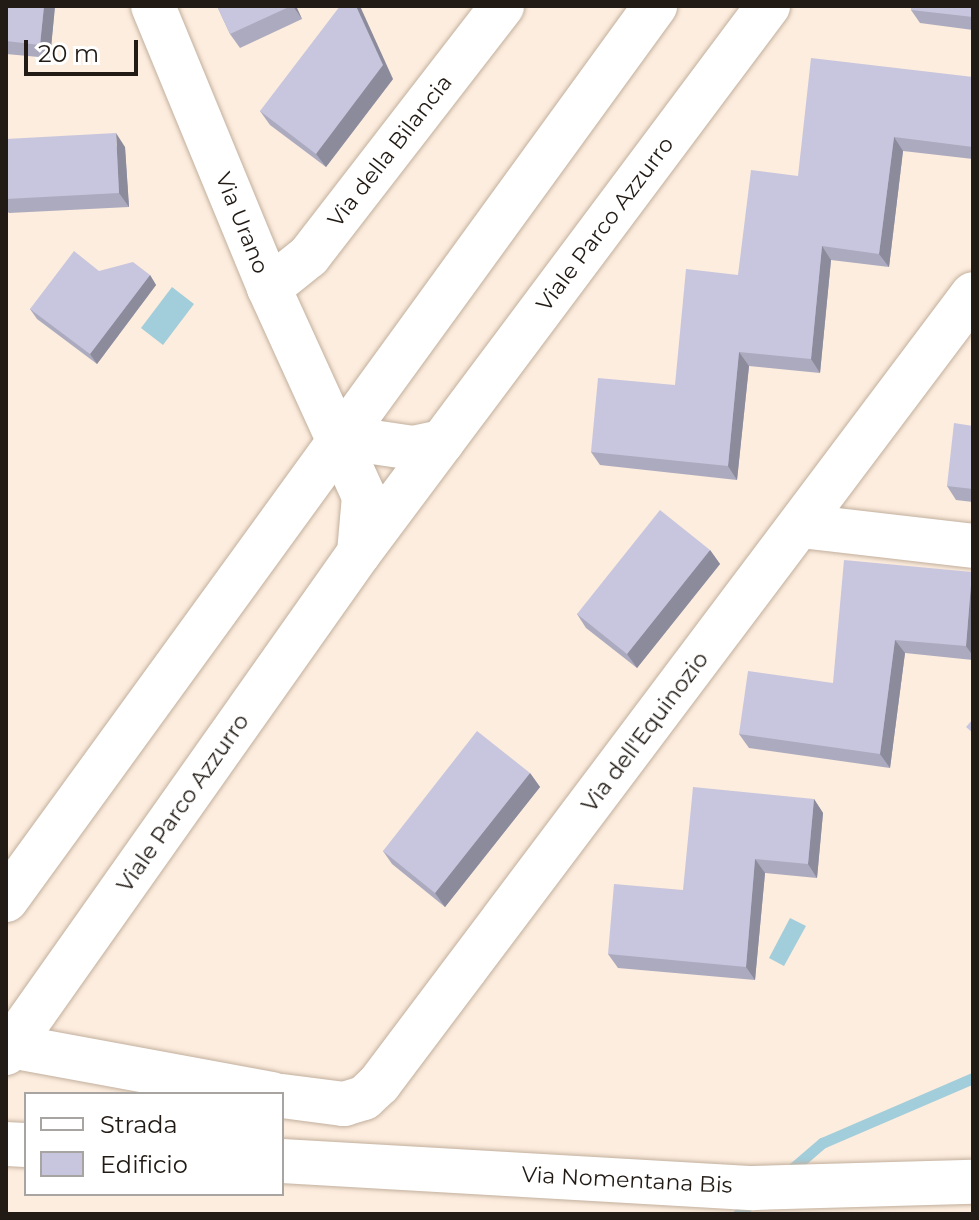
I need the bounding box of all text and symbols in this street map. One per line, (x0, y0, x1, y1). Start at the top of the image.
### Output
scale bar (28, 24, 142, 74)
text: 20 m (38, 39, 99, 68)
street label: Via della Bilancia (322, 70, 458, 232)
street label: Viale Parco Azzurro (531, 132, 679, 316)
street label: Via Urano (210, 169, 274, 277)
street label: Via dell'Equinozio (576, 647, 714, 817)
street label: Viale Parco Azzurro (112, 709, 254, 897)
legend (24, 1092, 284, 1196)
text: Strada (100, 1110, 178, 1139)
text: Edificio (100, 1150, 188, 1179)
street label: Via Nomentana Bis (521, 1161, 733, 1199)

